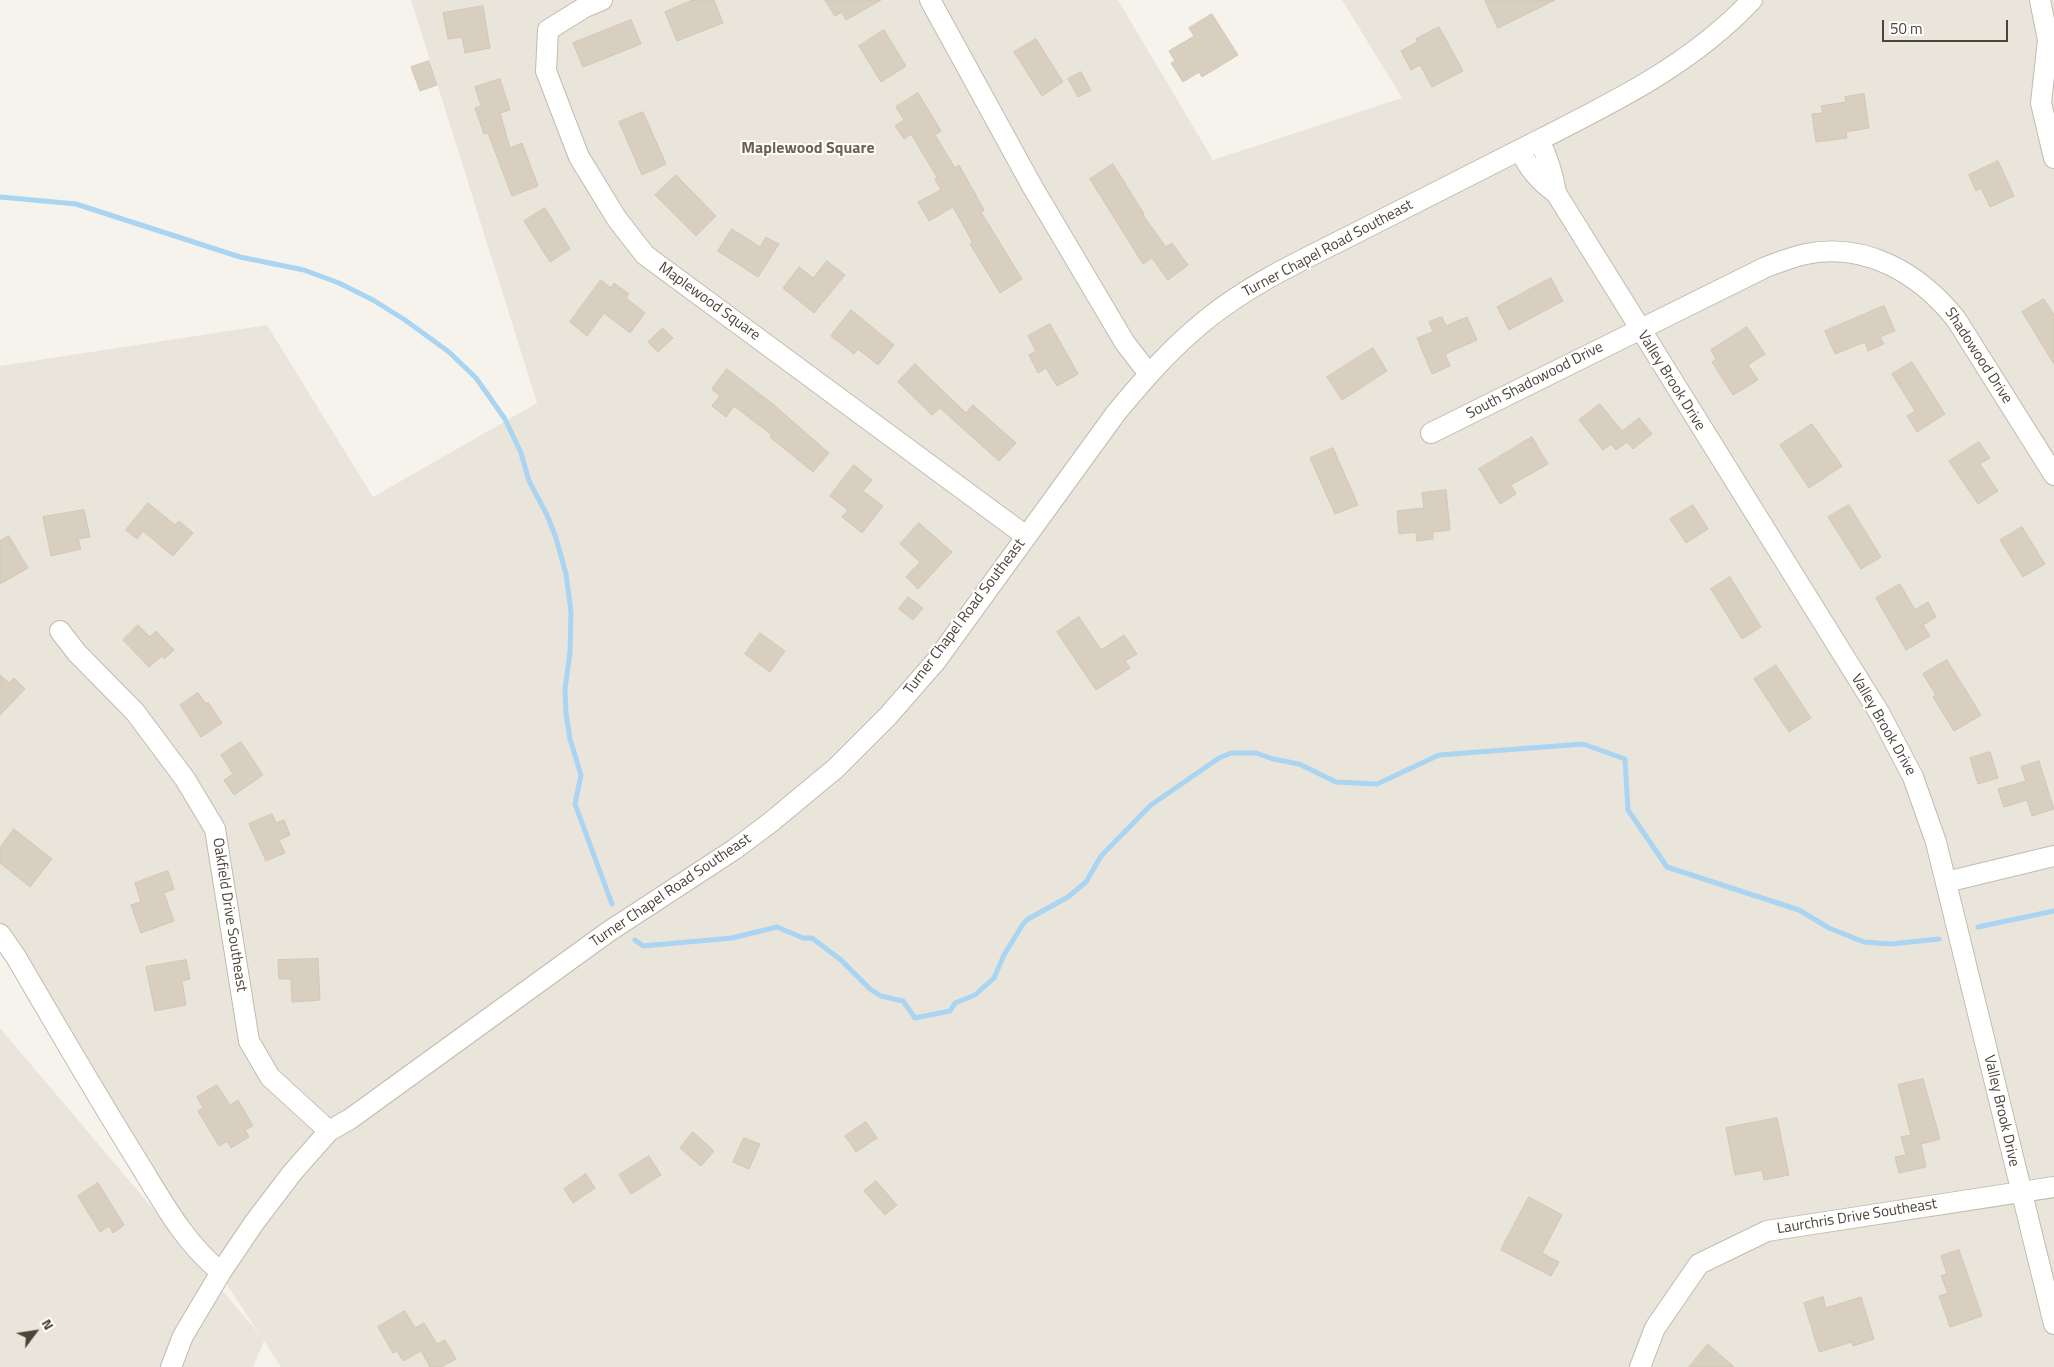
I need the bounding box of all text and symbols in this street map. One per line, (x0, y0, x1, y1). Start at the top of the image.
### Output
scale bar (1884, 10, 2010, 42)
text: 50 m (1890, 17, 1923, 40)
district label: Maplewood Square (741, 139, 875, 159)
street label: Turner Chapel Road Southeast (1240, 196, 1416, 302)
street label: Maplewood Square (655, 259, 763, 345)
street label: Shadowood Drive (1940, 305, 2016, 407)
street label: Valley Brook Drive (1633, 328, 1709, 434)
street label: South Shadowood Drive (1463, 339, 1607, 423)
street label: Turner Chapel Road Southeast (901, 536, 1029, 698)
street label: Valley Brook Drive (1847, 671, 1919, 779)
street label: Turner Chapel Road Southeast (587, 830, 755, 952)
street label: Oakfield Drive Southeast (208, 837, 250, 993)
street label: Valley Brook Drive (1979, 1053, 2023, 1169)
street label: Laurchris Drive Southeast (1776, 1195, 1938, 1239)
north arrow (10, 1307, 60, 1357)
text: N (37, 1314, 60, 1334)

